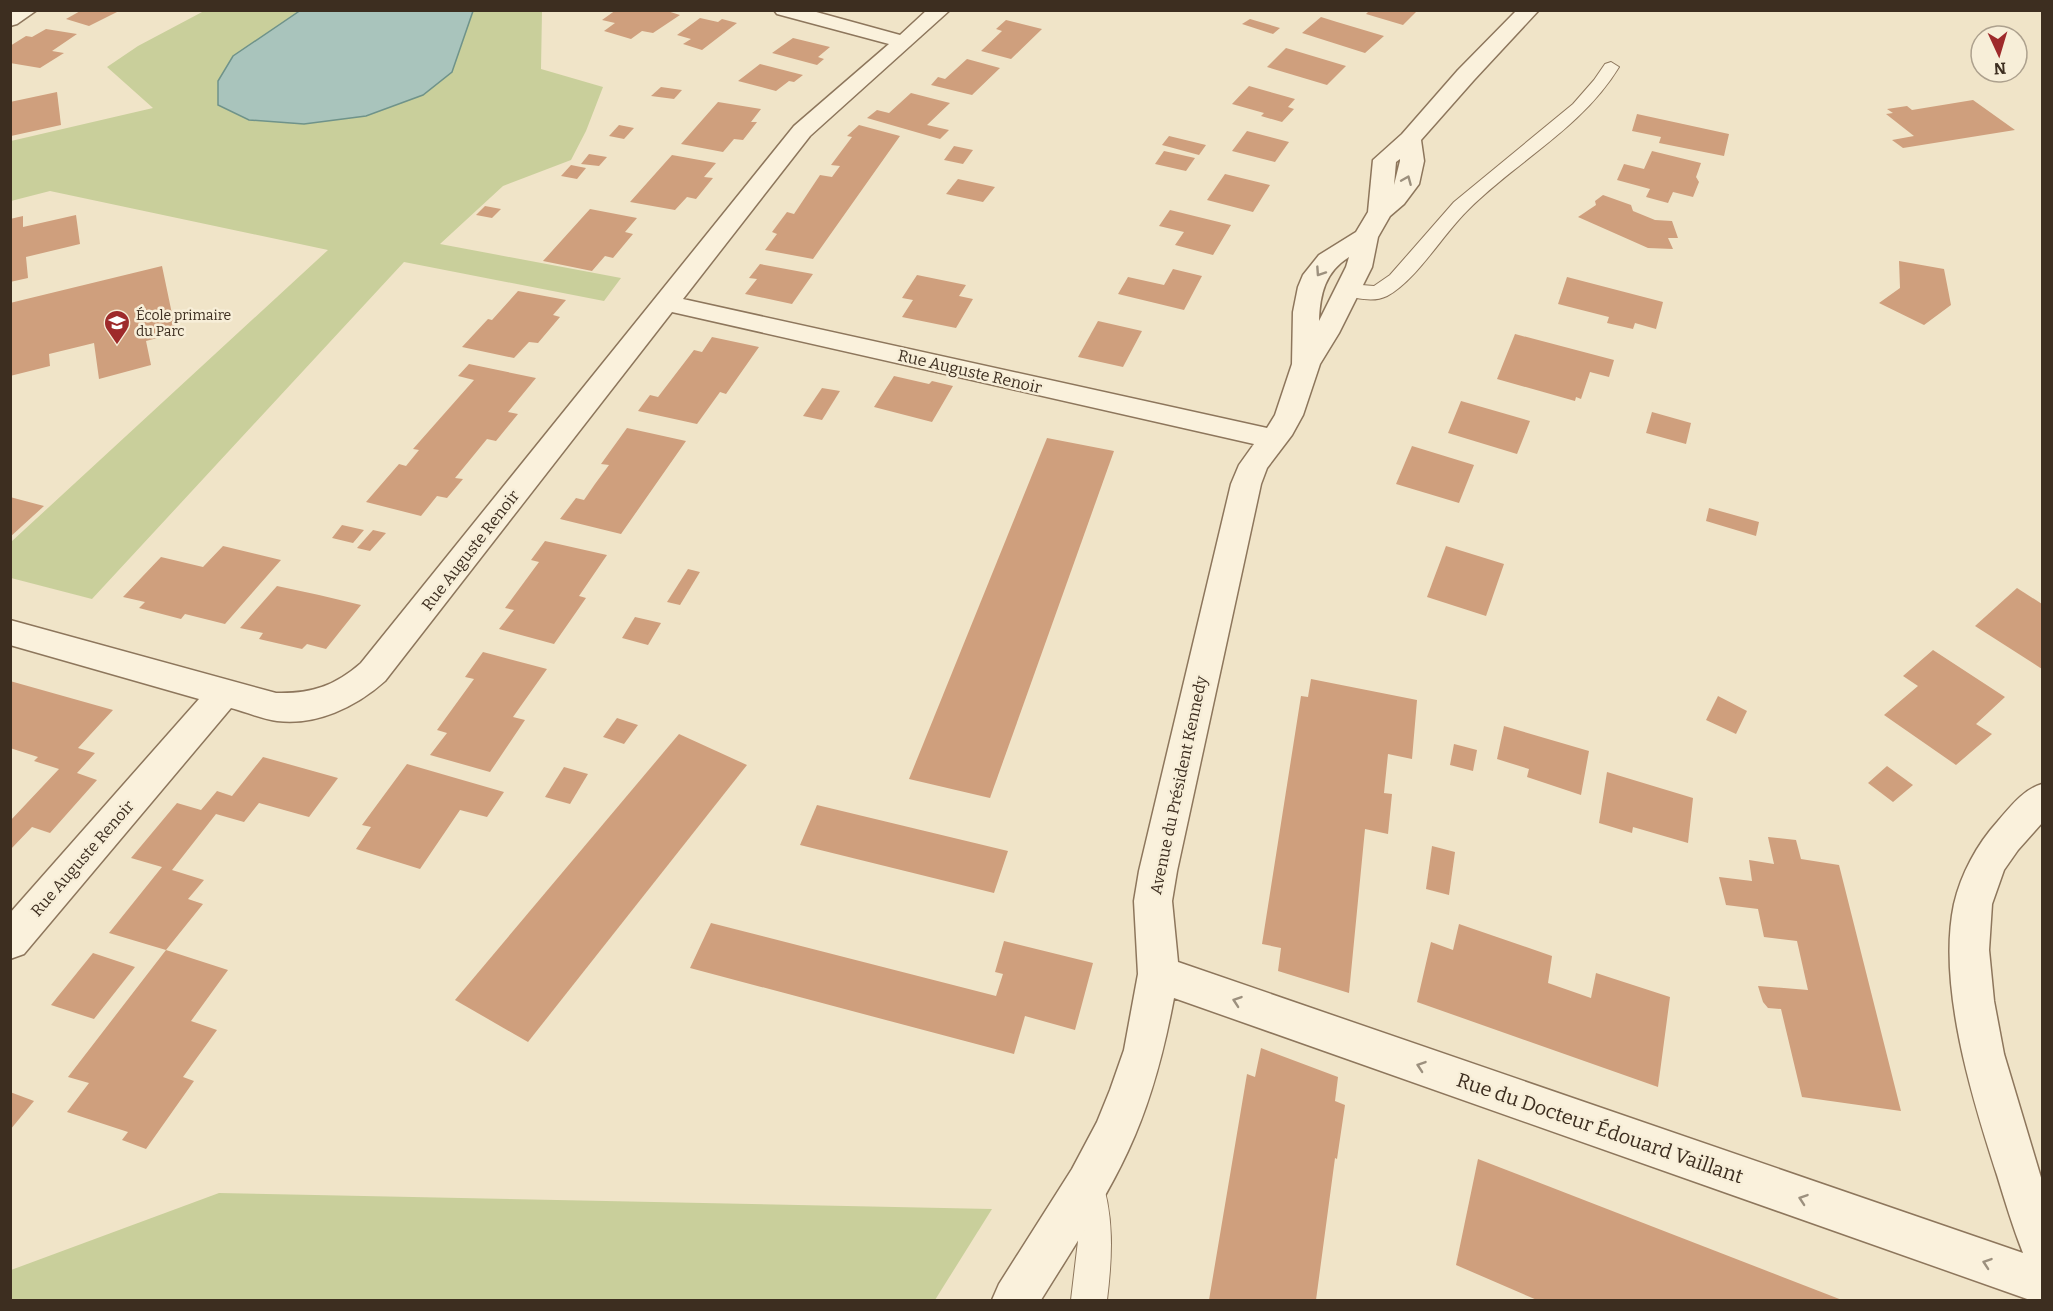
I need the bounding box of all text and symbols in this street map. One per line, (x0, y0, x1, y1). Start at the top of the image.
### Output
north arrow (1969, 24, 2029, 84)
text: N (1993, 59, 2007, 78)
one-way arrow (1400, 175, 1412, 186)
one-way arrow (1316, 265, 1327, 276)
place label: École primaire du Parc (136, 306, 231, 340)
school or university icon: École primaire du Parc (102, 308, 132, 346)
street label: Rue Auguste Renoir (896, 346, 1044, 397)
street label: Rue Auguste Renoir (418, 487, 523, 614)
street label: Avenue du Président Kennedy (1146, 674, 1211, 896)
street label: Rue Auguste Renoir (27, 797, 138, 920)
one-way arrow (1232, 996, 1242, 1009)
one-way arrow (1416, 1060, 1427, 1073)
street label: Rue du Docteur Édouard Vaillant (1454, 1068, 1746, 1188)
one-way arrow (1798, 1194, 1809, 1207)
one-way arrow (1982, 1258, 1993, 1271)

